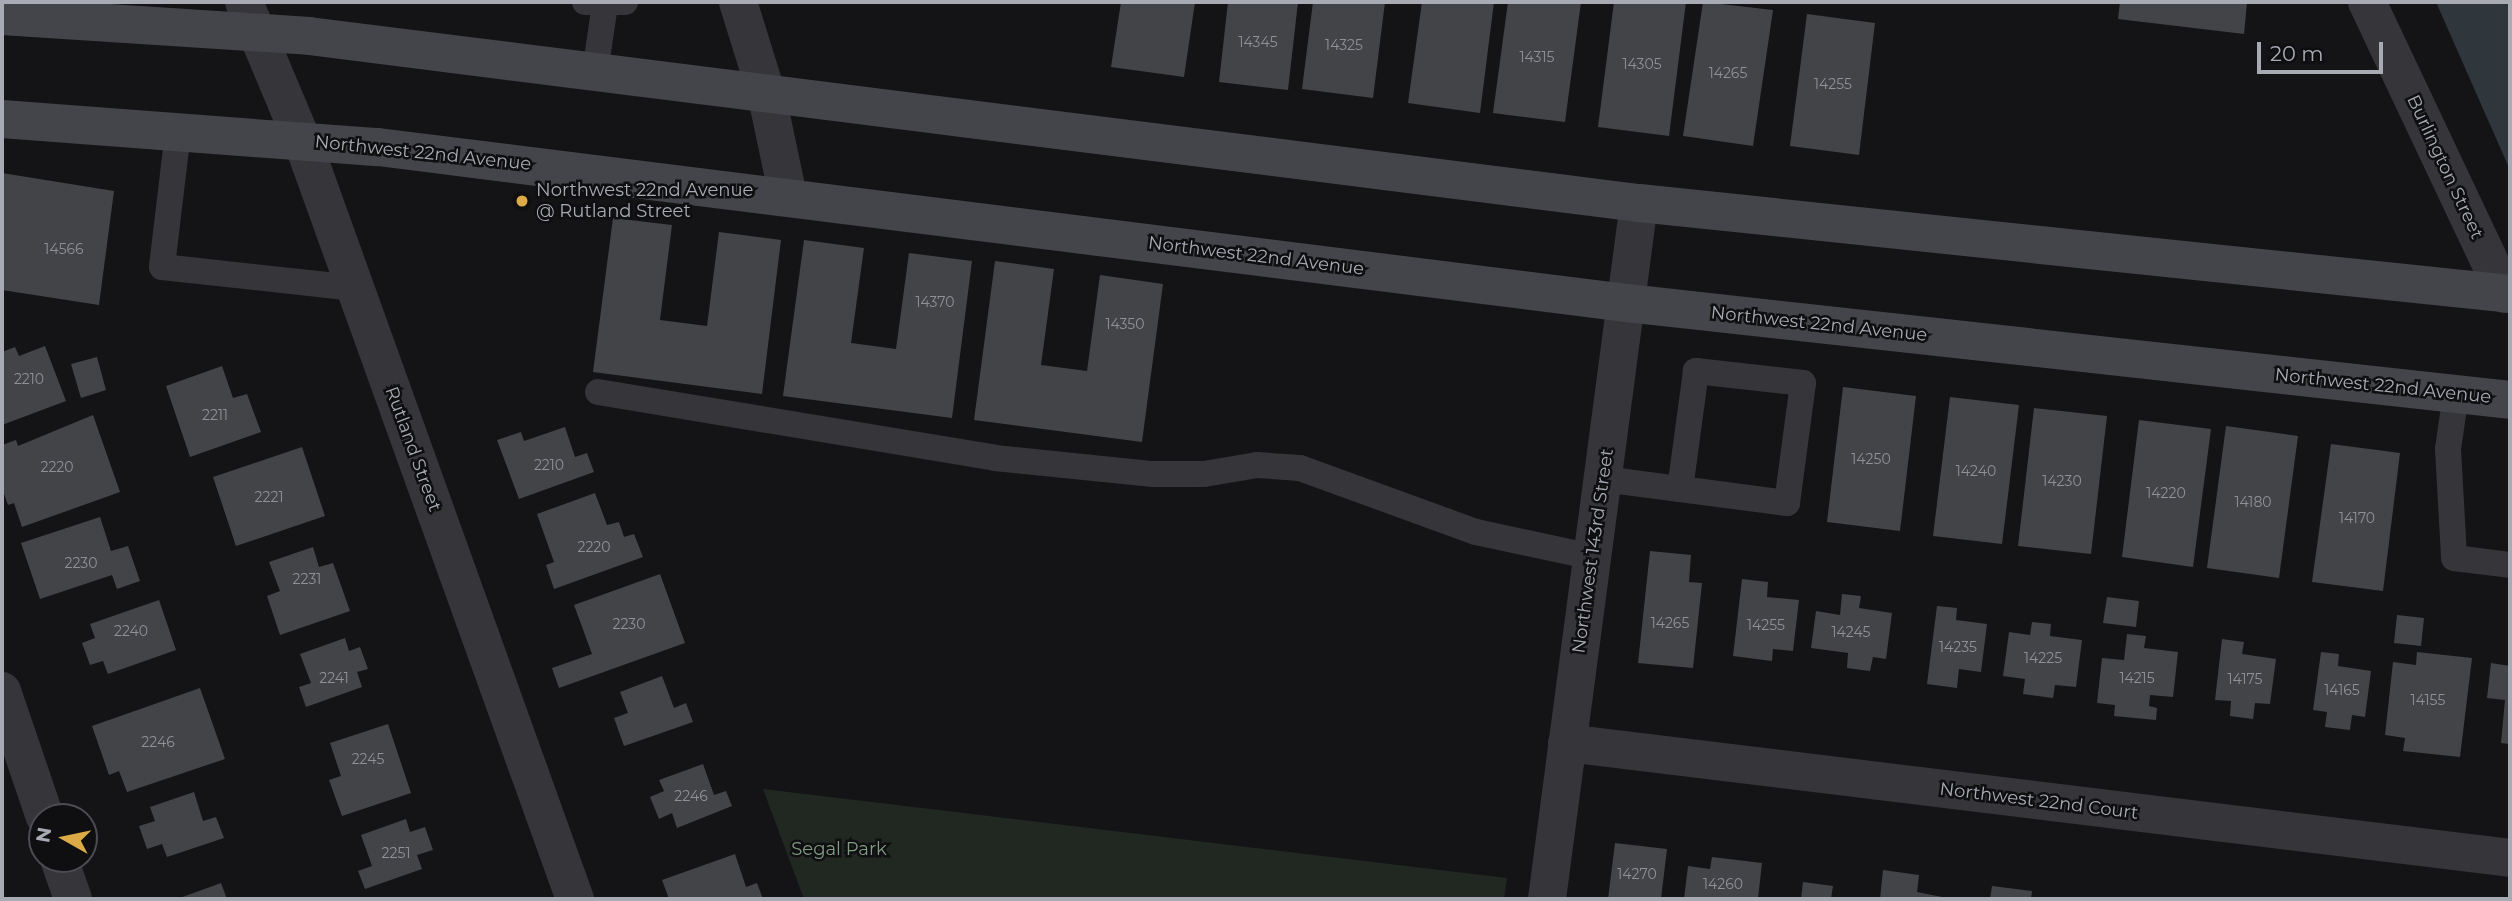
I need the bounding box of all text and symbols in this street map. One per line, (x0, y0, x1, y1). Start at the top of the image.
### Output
scale bar (2260, 28, 2386, 72)
house number: 14345 (1238, 34, 1278, 50)
house number: 14325 (1325, 37, 1363, 53)
text: 20 m (2270, 41, 2324, 66)
house number: 14315 (1520, 49, 1554, 65)
house number: 14305 (1622, 56, 1662, 72)
house number: 14265 (1709, 65, 1747, 81)
house number: 14255 (1814, 76, 1852, 92)
street label: Burlington Street (2402, 92, 2488, 242)
street label: Northwest 22nd Avenue (314, 131, 532, 175)
place label: Northwest 22nd Avenue @ Rutland Street (536, 180, 753, 222)
marker: Northwest 22nd Avenue @ Rutland Street (514, 193, 530, 209)
street label: Northwest 22nd Avenue (1147, 232, 1365, 280)
house number: 14566 (44, 241, 84, 257)
house number: 14370 (915, 294, 955, 310)
street label: Northwest 22nd Avenue (1710, 302, 1928, 346)
house number: 14350 (1105, 316, 1145, 332)
street label: Northwest 22nd Avenue (2274, 364, 2492, 408)
house number: 2210 (14, 371, 44, 387)
street label: Rutland Street (380, 384, 446, 514)
house number: 2211 (202, 407, 228, 423)
street label: Northwest 143rd Street (1568, 447, 1618, 655)
house number: 14250 (1851, 451, 1891, 467)
house number: 2210 (534, 457, 564, 473)
house number: 2220 (40, 459, 74, 475)
house number: 14240 (1956, 463, 1996, 479)
house number: 14230 (2042, 473, 2082, 489)
house number: 14220 (2146, 485, 2186, 501)
house number: 2221 (255, 489, 283, 505)
house number: 14180 (2234, 494, 2272, 510)
house number: 14170 (2339, 510, 2375, 526)
house number: 2220 (577, 539, 611, 555)
house number: 2230 (64, 555, 98, 571)
house number: 2231 (293, 571, 321, 587)
house number: 14265 (1651, 615, 1689, 631)
house number: 2230 (612, 616, 646, 632)
house number: 14255 (1747, 617, 1785, 633)
house number: 2240 (114, 623, 148, 639)
house number: 14245 (1831, 624, 1871, 640)
house number: 14235 (1939, 639, 1977, 655)
house number: 14225 (2024, 650, 2062, 666)
house number: 2241 (319, 670, 349, 686)
house number: 14215 (2119, 670, 2155, 686)
house number: 14175 (2228, 671, 2262, 687)
house number: 14165 (2324, 682, 2360, 698)
house number: 14155 (2411, 692, 2445, 708)
house number: 2246 (141, 734, 175, 750)
house number: 2245 (352, 751, 384, 767)
street label: Northwest 22nd Court (1938, 778, 2140, 824)
house number: 2246 (674, 788, 708, 804)
north arrow (28, 803, 98, 873)
text: N (31, 826, 56, 844)
park label: Segal Park (791, 838, 887, 860)
house number: 2251 (382, 845, 410, 861)
house number: 14270 (1617, 866, 1657, 882)
house number: 14260 (1703, 876, 1743, 892)

